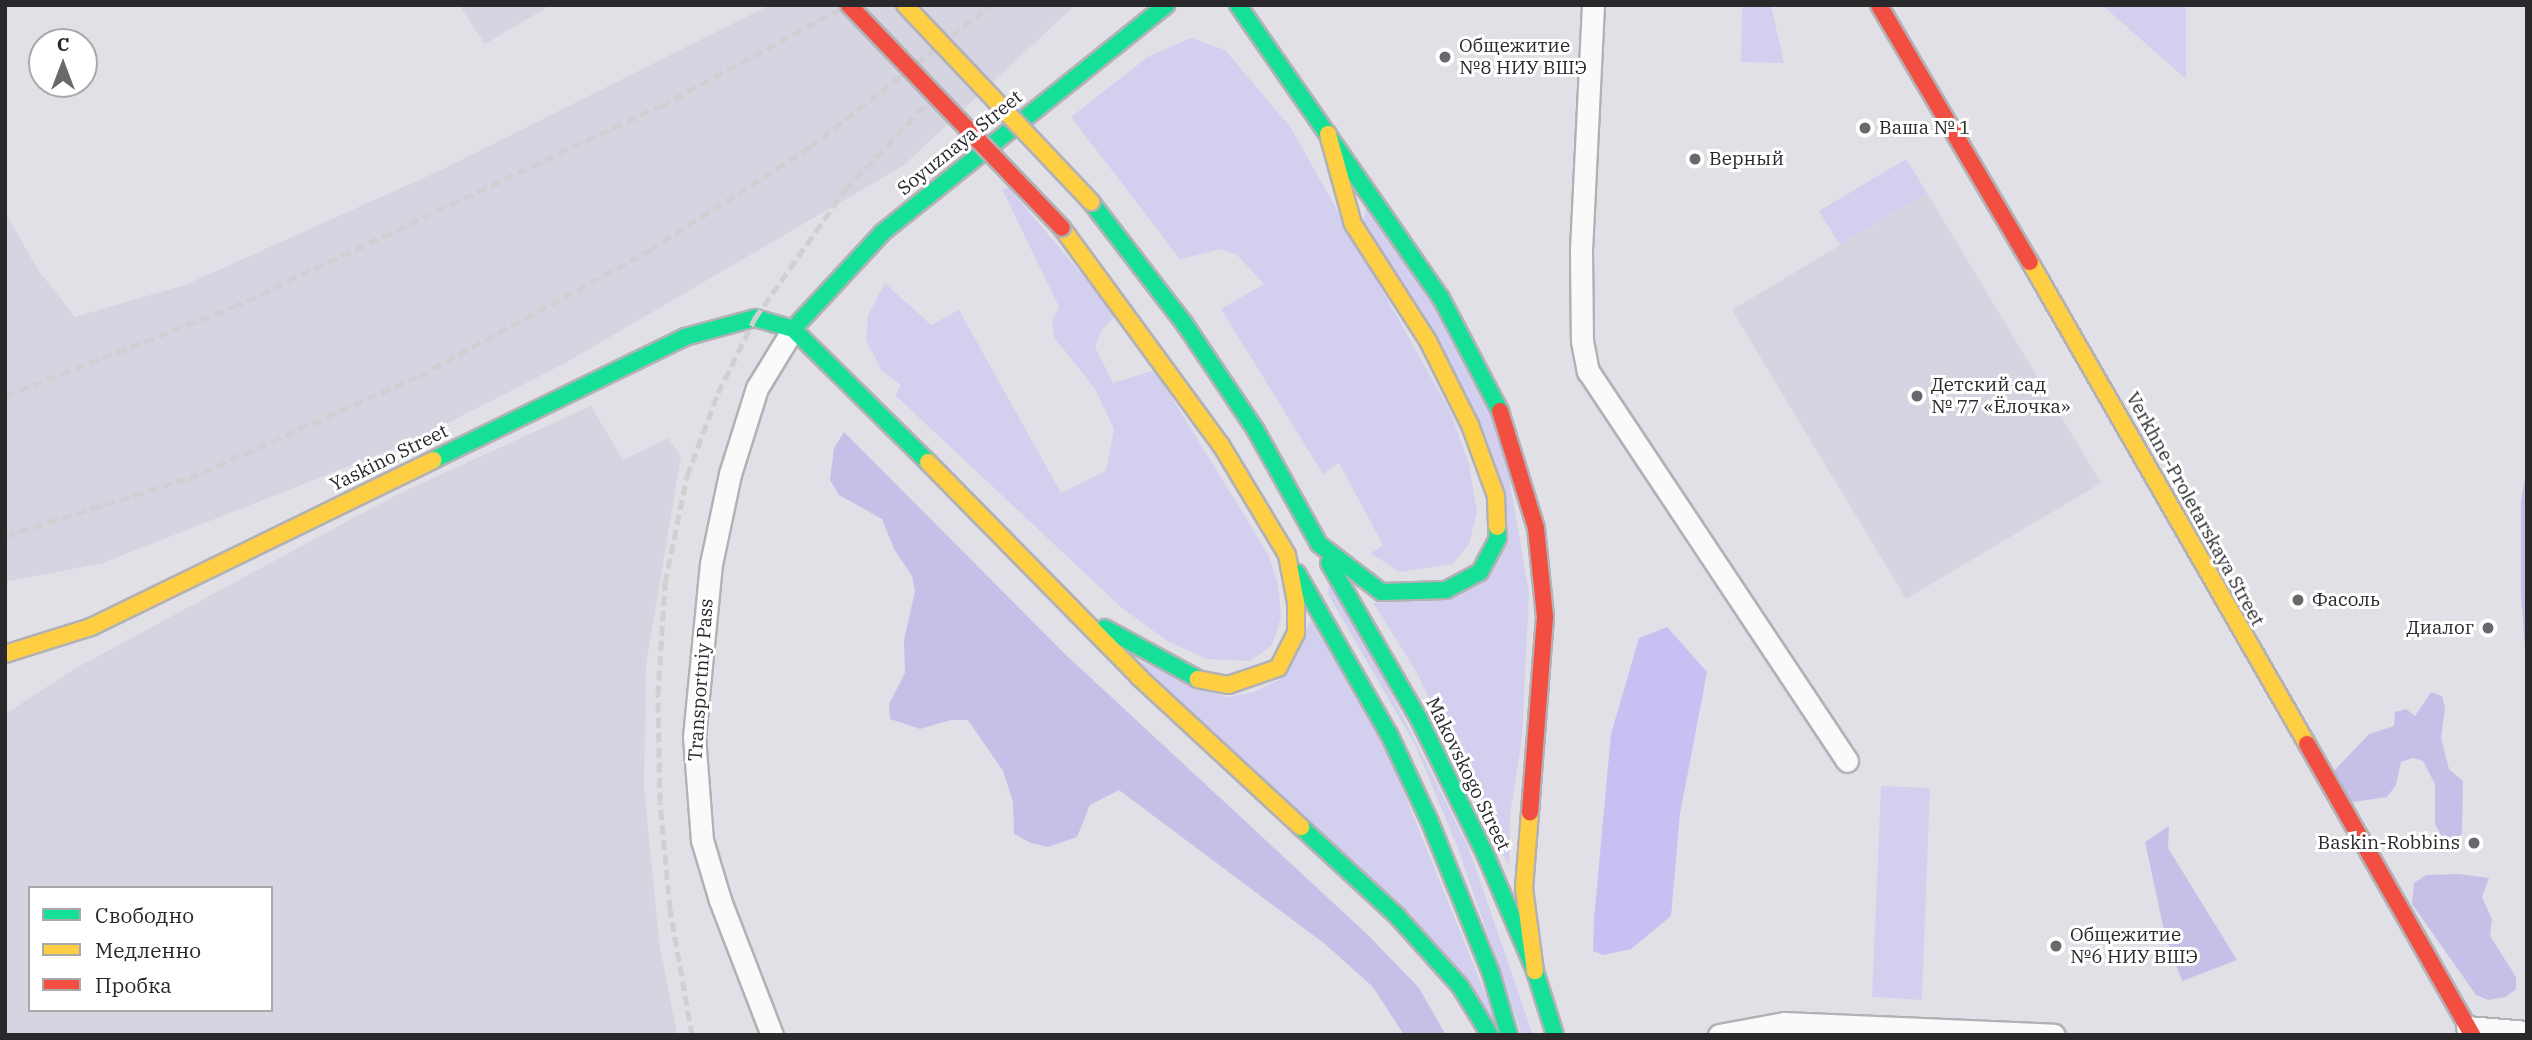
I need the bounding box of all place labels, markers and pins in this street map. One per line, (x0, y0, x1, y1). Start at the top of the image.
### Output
place label: Общежитие №8 НИУ ВШЭ (1459, 35, 1587, 79)
marker: Общежитие №8 НИУ ВШЭ (1437, 49, 1453, 65)
place label: Ваша № 1 (1879, 117, 1971, 139)
marker: Ваша № 1 (1857, 120, 1873, 136)
place label: Верный (1709, 148, 1784, 170)
marker: Верный (1687, 151, 1703, 167)
place label: Детский сад № 77 «Ёлочка» (1931, 374, 2070, 418)
marker: Детский сад № 77 «Ёлочка» (1909, 388, 1925, 404)
place label: Фасоль (2312, 589, 2380, 611)
marker: Фасоль (2290, 592, 2306, 608)
place label: Диалог (2406, 617, 2474, 639)
marker: Диалог (2480, 620, 2496, 636)
place label: Baskin-Robbins (2318, 832, 2460, 854)
marker: Baskin-Robbins (2466, 835, 2482, 851)
place label: Общежитие №6 НИУ ВШЭ (2070, 924, 2198, 968)
marker: Общежитие №6 НИУ ВШЭ (2048, 938, 2064, 954)

